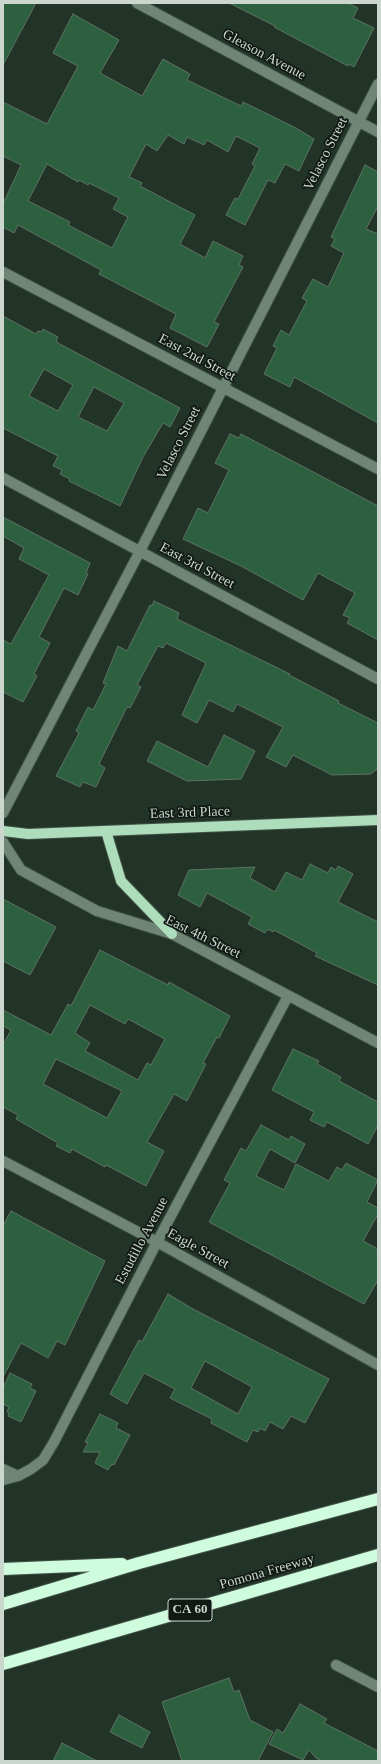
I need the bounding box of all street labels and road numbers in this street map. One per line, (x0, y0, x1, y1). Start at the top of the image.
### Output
street label: Gleason Avenue (219, 26, 309, 84)
street label: Velasco Street (300, 115, 352, 193)
street label: East 2nd Street (156, 331, 238, 385)
street label: Velasco Street (153, 404, 205, 482)
street label: East 3rd Street (157, 539, 237, 593)
street label: East 3rd Place (150, 803, 230, 823)
street label: East 4th Street (163, 912, 243, 962)
street label: Estudillo Avenue (112, 1194, 172, 1288)
street label: Eagle Street (164, 1225, 232, 1273)
street label: Pomona Freeway (218, 1550, 316, 1594)
road number: CA 60 (168, 1599, 212, 1621)

